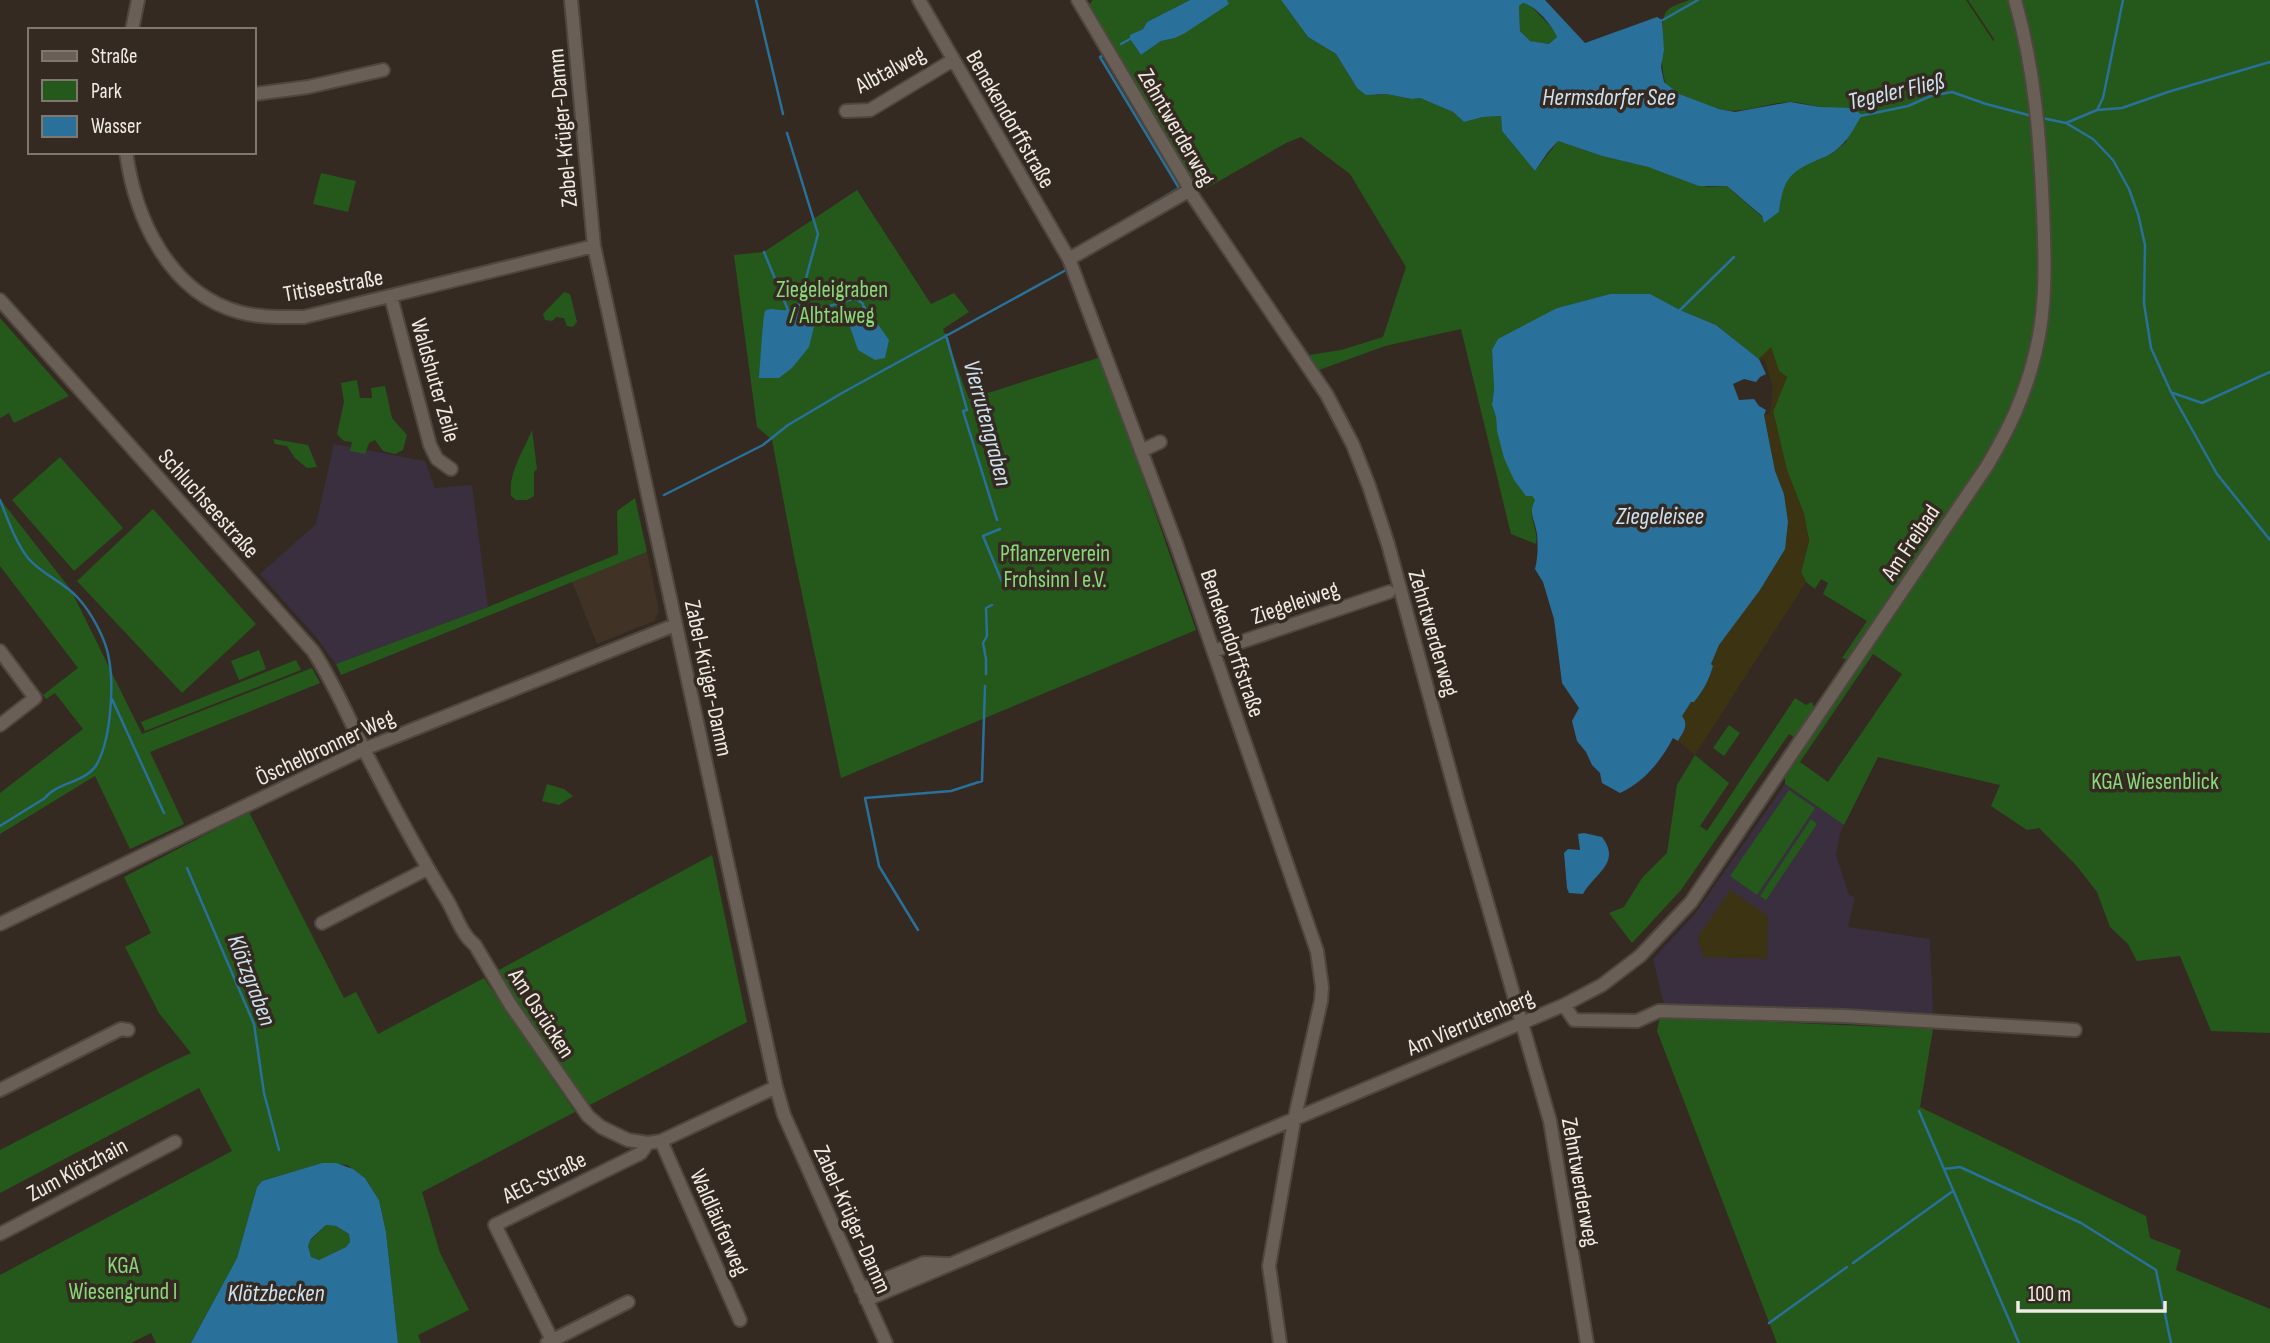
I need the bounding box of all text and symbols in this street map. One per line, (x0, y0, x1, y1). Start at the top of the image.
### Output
legend (28, 28, 256, 154)
street label: Albtalweg (850, 40, 930, 100)
text: Straße (91, 44, 137, 69)
street label: Benekendorffstraße (959, 46, 1061, 193)
street label: Zabel-Krüger-Damm (542, 48, 584, 208)
street label: Zehntwerderweg (1131, 64, 1221, 191)
water label: Tegeler Fließ (1845, 66, 1947, 117)
text: Park (91, 79, 122, 104)
water label: Hermsdorfer See (1542, 83, 1676, 112)
text: Wasser (91, 114, 142, 139)
street label: Titiseestraße (281, 263, 385, 309)
park label: Ziegeleigraben / Albtalweg (776, 276, 888, 330)
street label: Waldshuter Zeile (404, 315, 466, 445)
water label: Vierrutengraben (957, 357, 1018, 489)
street label: Schluchseestraße (152, 443, 265, 564)
street label: Am Freibad (1875, 499, 1946, 587)
water label: Ziegeleisee (1615, 502, 1704, 531)
park label: Pflanzerverein Frohsinn I e.V. (1000, 540, 1110, 594)
street label: Benekendorffstraße (1194, 566, 1270, 721)
street label: Zehntwerderweg (1402, 567, 1464, 700)
street label: Ziegeleiweg (1248, 575, 1343, 631)
street label: Zabel-Krüger-Damm (678, 598, 738, 759)
street label: Öschelbronner Weg (252, 704, 399, 792)
park label: KGA Wiesenblick (2091, 768, 2219, 796)
water label: Klötzgraben (221, 931, 282, 1030)
street label: Am Osrücken (501, 963, 580, 1064)
street label: Am Vierrutenberg (1402, 984, 1538, 1063)
street label: Zehntwerderweg (1555, 1115, 1605, 1249)
street label: Zum Klötzhain (22, 1132, 133, 1208)
street label: Zabel-Krüger-Damm (807, 1141, 897, 1298)
street label: AEG-Straße (497, 1146, 591, 1211)
street label: Waldläuferweg (683, 1165, 755, 1280)
park label: KGA Wiesengrund I (69, 1252, 177, 1306)
scale bar (2018, 1270, 2165, 1314)
water label: Klötzbecken (227, 1279, 325, 1308)
text: 100 m (2028, 1282, 2071, 1307)

